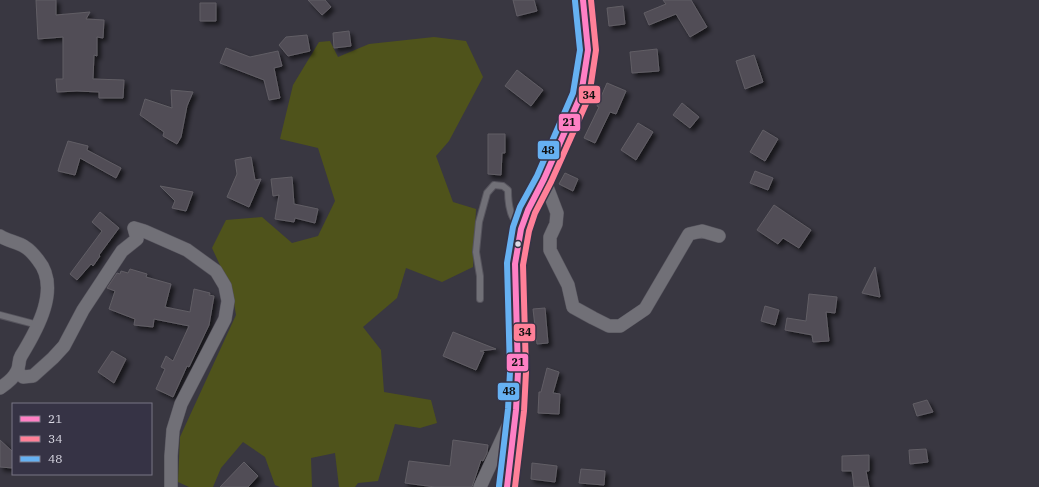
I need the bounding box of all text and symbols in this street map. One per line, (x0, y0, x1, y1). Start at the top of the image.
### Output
line badge: 34 (578, 85, 601, 104)
text: 34 (582, 88, 596, 102)
line badge: 21 (558, 113, 581, 132)
text: 21 (562, 115, 576, 129)
line badge: 48 (537, 140, 560, 160)
text: 48 (541, 143, 555, 157)
unlabelled marker (513, 239, 523, 249)
line badge: 34 (513, 323, 536, 342)
text: 34 (518, 325, 532, 339)
line badge: 21 (506, 353, 529, 372)
text: 21 (511, 355, 525, 369)
line badge: 48 (497, 382, 520, 401)
text: 48 (502, 384, 516, 398)
legend (12, 403, 152, 475)
text: 21 (48, 411, 62, 426)
text: 34 (48, 431, 62, 446)
text: 48 (48, 451, 62, 466)

